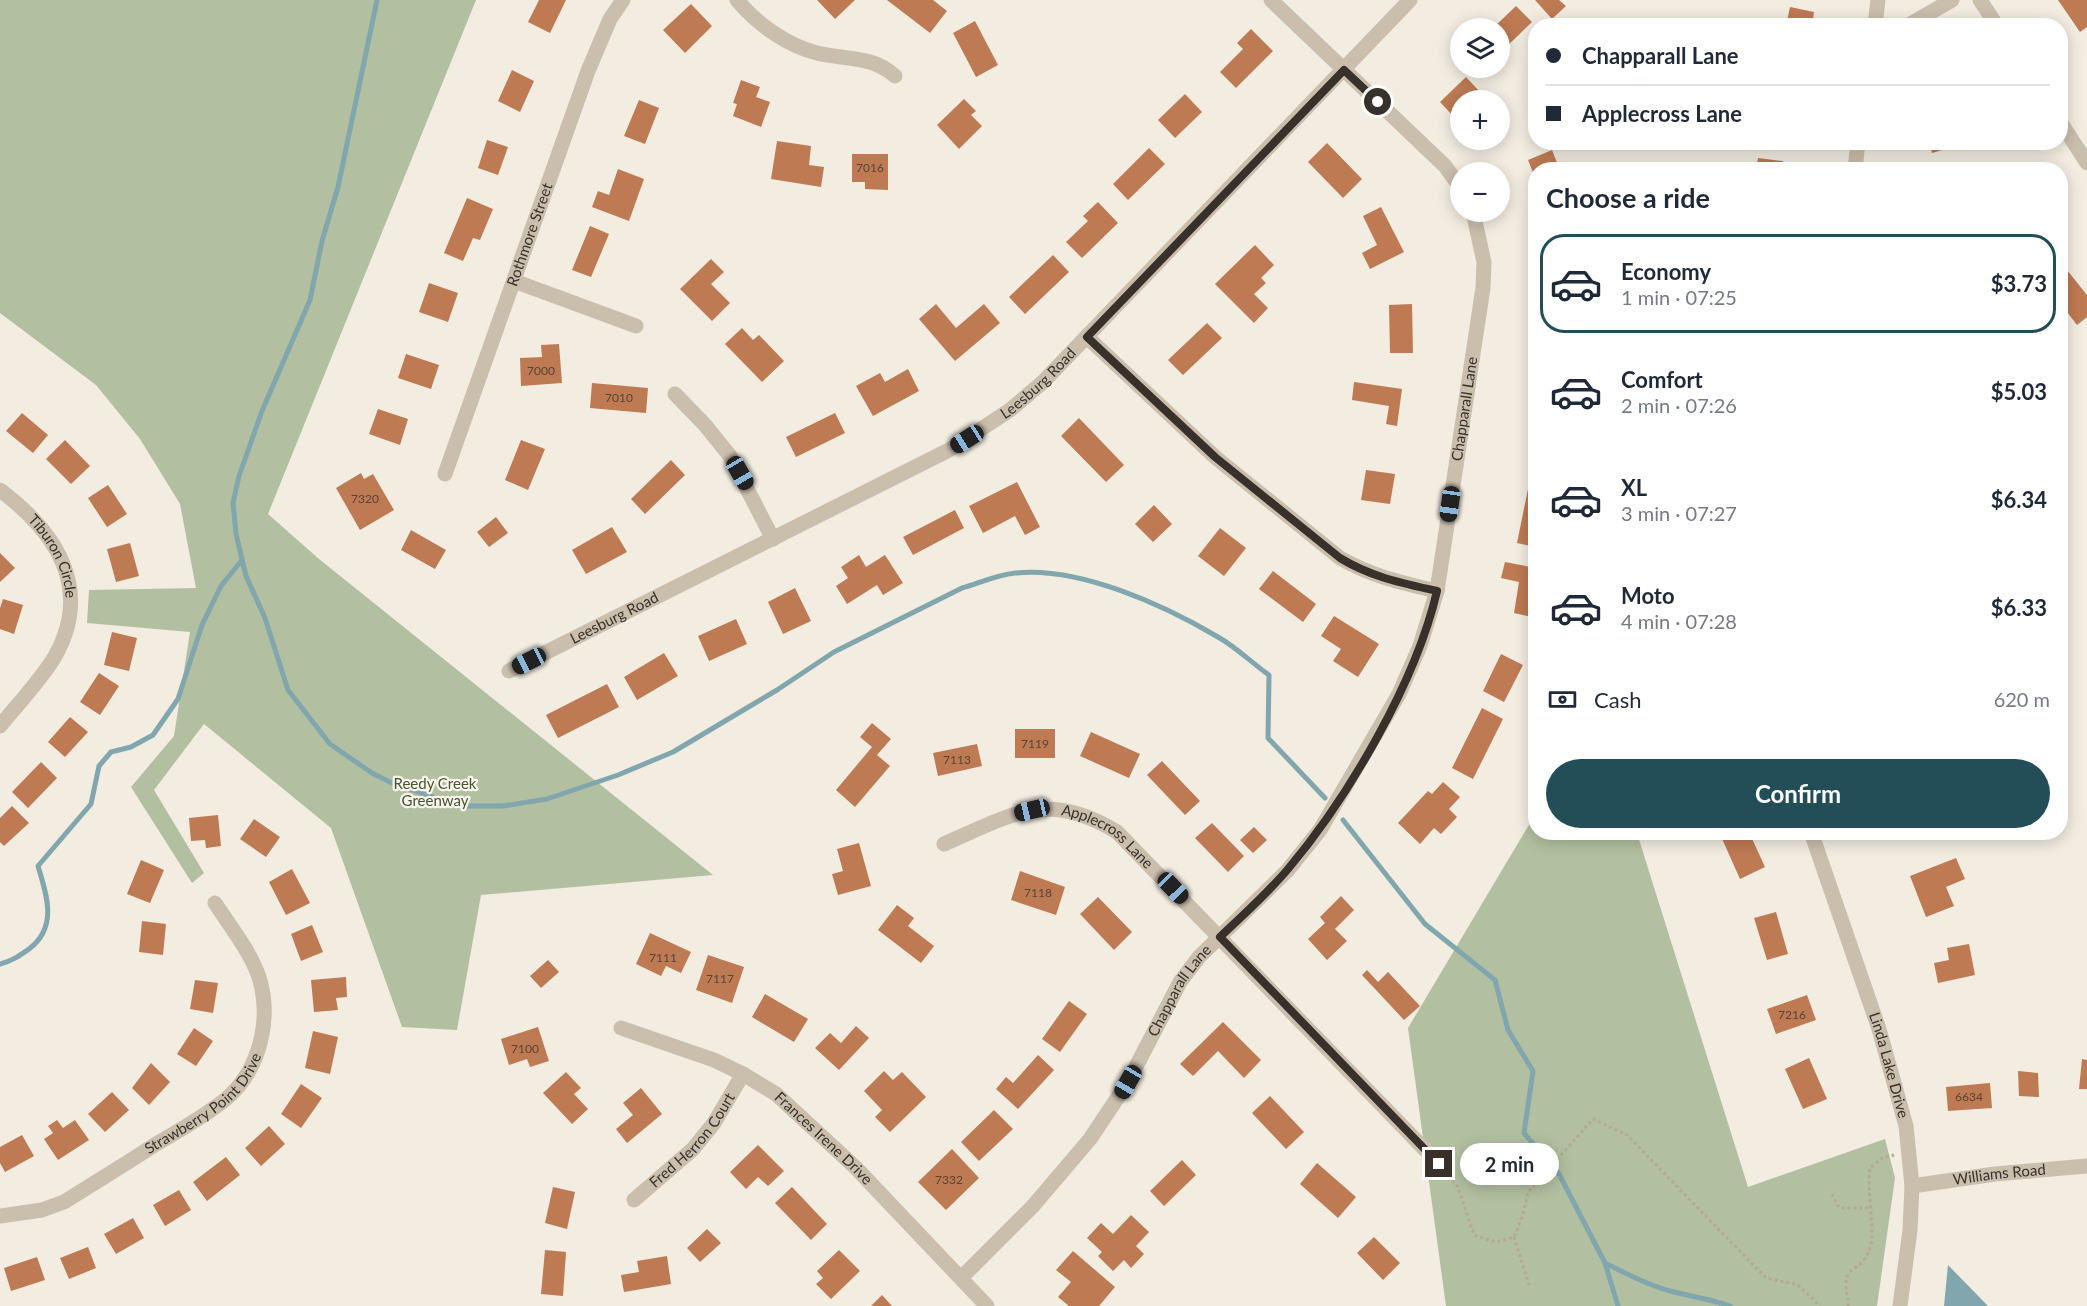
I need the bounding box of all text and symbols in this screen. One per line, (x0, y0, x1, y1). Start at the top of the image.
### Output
map controls (1450, 18, 1510, 222)
button: layers (1450, 18, 1510, 78)
text: Chapparall Lane (1582, 42, 1739, 69)
route start (1364, 88, 1391, 115)
button: + (1450, 90, 1510, 150)
text: Applecross Lane (1582, 100, 1742, 127)
house number: 7016 (856, 160, 884, 175)
button: − (1450, 162, 1510, 222)
street label: Rothmore Street (502, 180, 556, 288)
text: Choose a ride (1546, 181, 1710, 214)
icon: car (1549, 257, 1603, 311)
text: Economy (1621, 258, 1711, 285)
text: $3.73 (1991, 270, 2047, 297)
text: 1 min · 07:25 (1621, 285, 1737, 309)
street label: Leesburg Road (996, 344, 1079, 422)
street label: Chapparall Lane (1447, 355, 1480, 462)
house number: 7000 (527, 363, 555, 378)
icon: car (1549, 365, 1603, 419)
text: Comfort (1621, 366, 1703, 393)
text: $5.03 (1991, 378, 2047, 405)
house number: 7010 (605, 390, 633, 405)
text: 2 min · 07:26 (1621, 393, 1737, 417)
car (947, 422, 987, 456)
car (723, 453, 757, 493)
icon: car (1549, 473, 1603, 527)
text: XL (1621, 474, 1647, 501)
car (1439, 485, 1461, 523)
text: $6.34 (1991, 486, 2047, 513)
house number: 7320 (351, 491, 379, 506)
text: 3 min · 07:27 (1621, 501, 1737, 525)
street label: Tiburon Circle (25, 510, 81, 599)
icon: car (1549, 581, 1603, 635)
text: Moto (1621, 582, 1675, 609)
street label: Leesburg Road (567, 587, 661, 647)
text: $6.33 (1991, 594, 2047, 621)
text: 4 min · 07:28 (1621, 609, 1737, 633)
car (509, 645, 549, 677)
icon: cash (1546, 683, 1579, 716)
text: Cash (1594, 686, 1641, 713)
text: 620 m (1994, 687, 2050, 711)
house number: 7119 (1021, 736, 1049, 751)
house number: 7113 (943, 752, 971, 767)
button: Confirm (1546, 759, 2050, 828)
park label: Reedy Creek Greenway (394, 774, 477, 809)
car (1012, 797, 1052, 823)
street label: Applecross Lane (1060, 800, 1157, 872)
car (1154, 869, 1192, 907)
house number: 7118 (1024, 885, 1052, 900)
street label: Chapparall Lane (1143, 940, 1214, 1039)
house number: 7111 (649, 950, 677, 965)
house number: 7117 (706, 971, 734, 986)
house number: 7216 (1778, 1007, 1806, 1022)
street label: Linda Lake Drive (1866, 1010, 1913, 1120)
house number: 7100 (511, 1041, 539, 1056)
street label: Strawberry Point Drive (141, 1050, 264, 1157)
car (1111, 1062, 1145, 1102)
street label: Frances Irene Drive (771, 1087, 877, 1188)
street label: Fred Herron Court (645, 1089, 738, 1191)
house number: 6634 (1955, 1089, 1983, 1104)
callout: 2 min (1460, 1143, 1559, 1185)
route end (1425, 1150, 1452, 1177)
text: 2 min (1485, 1152, 1534, 1176)
street label: Williams Road (1952, 1160, 2046, 1188)
house number: 7332 (935, 1172, 963, 1187)

